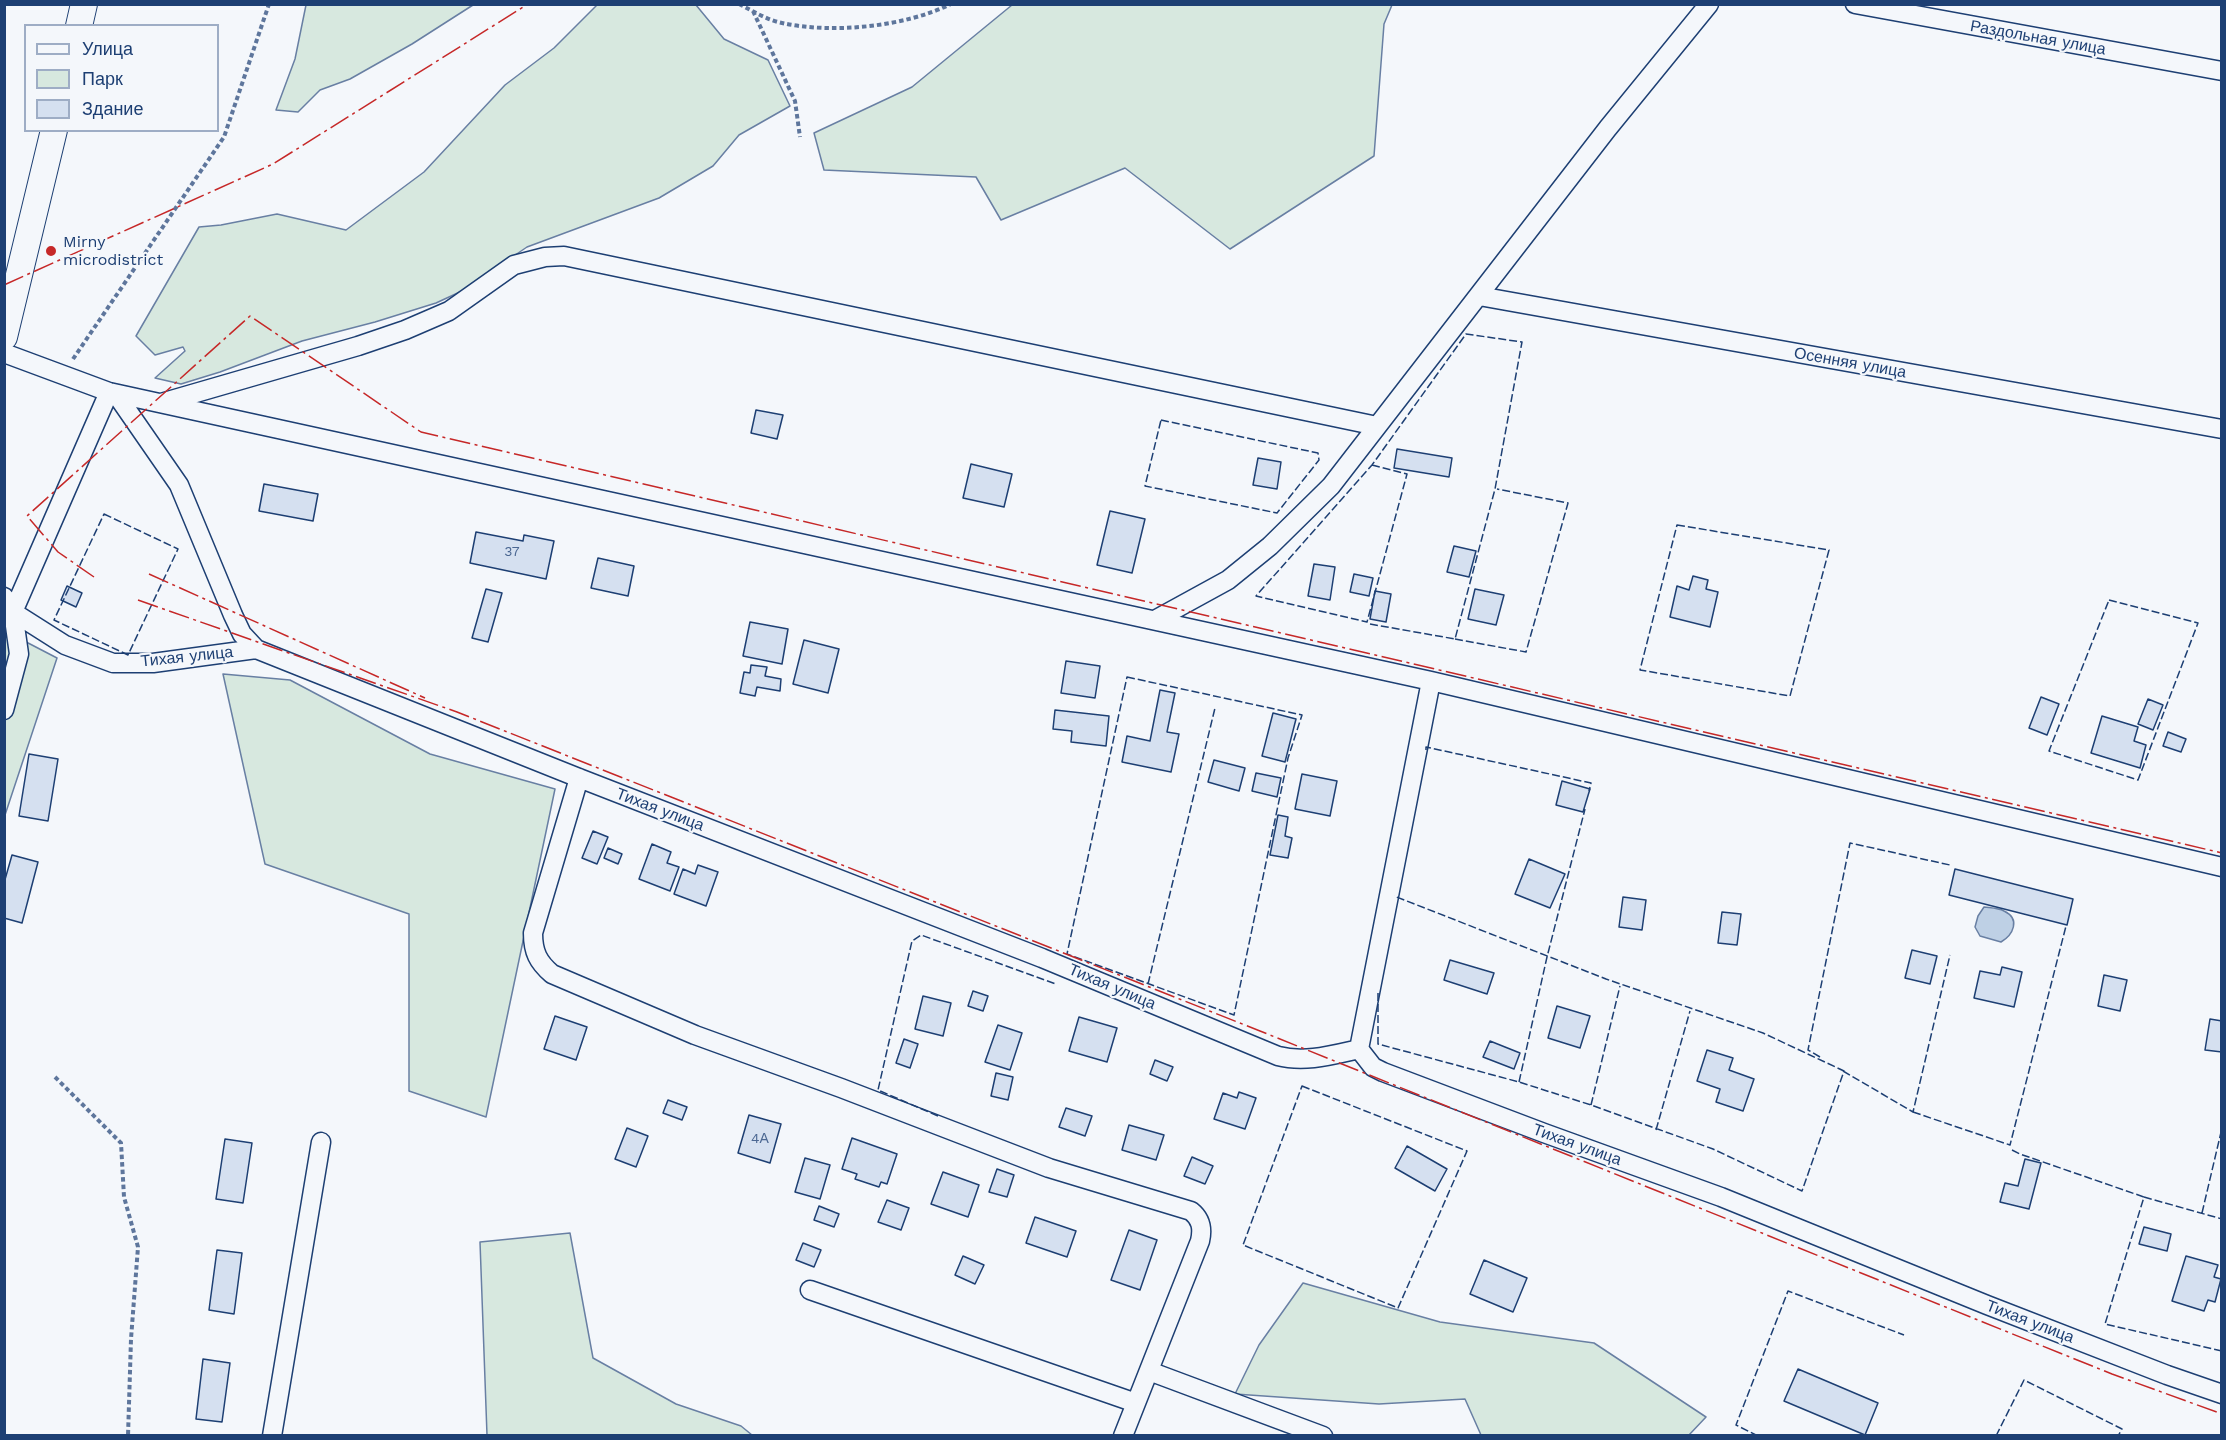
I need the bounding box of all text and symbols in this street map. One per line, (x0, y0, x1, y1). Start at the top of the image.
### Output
street label: Раздольная улица (1969, 17, 2107, 59)
legend (24, 24, 219, 132)
text: Улица (82, 38, 133, 59)
text: Парк (82, 68, 123, 89)
text: Здание (82, 98, 143, 119)
place label: Mirny microdistrict (63, 232, 163, 270)
marker: Mirny microdistrict (44, 244, 58, 258)
street label: Осенняя улица (1792, 344, 1908, 382)
house number: 37 (504, 544, 520, 560)
street label: Тихая улица (140, 643, 234, 671)
street label: Тихая улица (613, 784, 707, 836)
street label: Тихая улица (1066, 960, 1158, 1014)
street label: Тихая улица (1530, 1120, 1624, 1170)
house number: 4А (751, 1131, 769, 1147)
street label: Тихая улица (1983, 1296, 2077, 1348)

